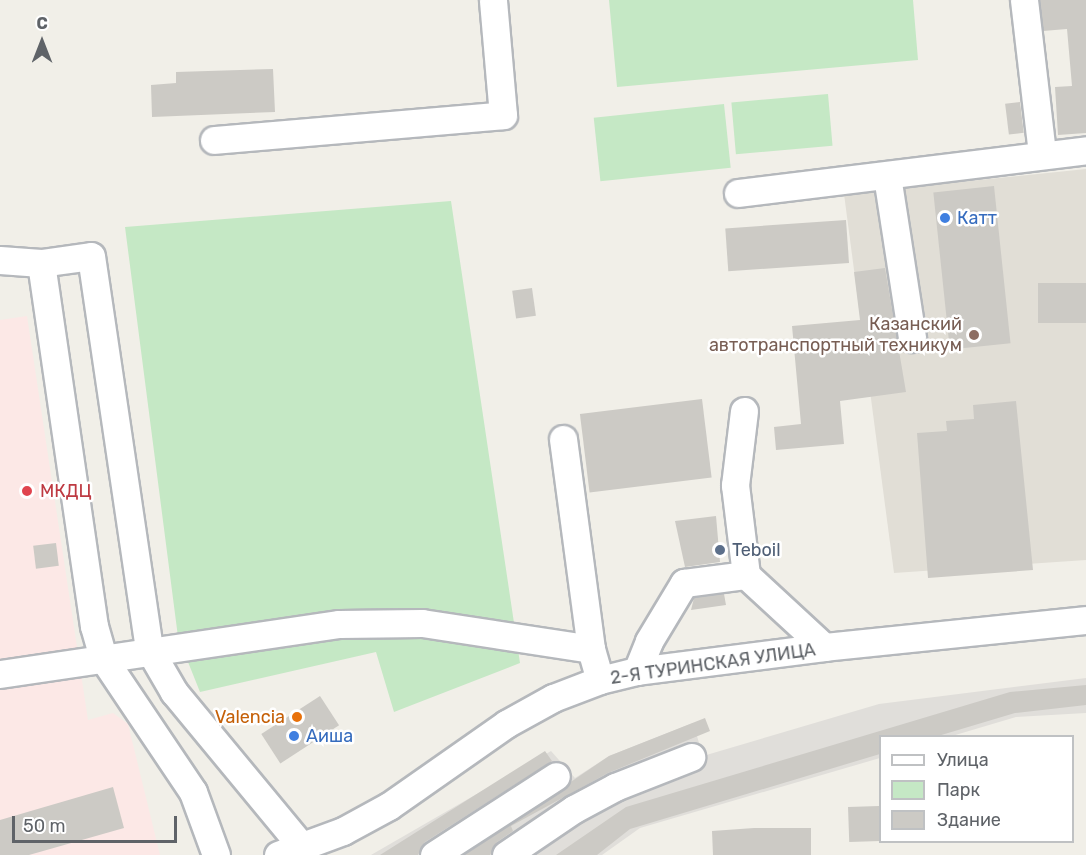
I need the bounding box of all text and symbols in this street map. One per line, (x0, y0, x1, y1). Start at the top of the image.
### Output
north arrow (12, 12, 72, 72)
text: С (36, 14, 48, 33)
place label: Катт (957, 207, 997, 229)
marker: Катт (938, 211, 952, 225)
place label: Казанский автотранспортный техникум (709, 314, 962, 356)
marker: Казанский автотранспортный техникум (967, 328, 981, 342)
place label: МКДЦ (40, 480, 92, 502)
marker: МКДЦ (18, 482, 36, 500)
place label: Teboil (732, 539, 781, 561)
marker: Teboil (713, 543, 727, 557)
street label: 2-Я ТУРИНСКАЯ УЛИЦА (609, 639, 817, 689)
place label: Valencia (215, 706, 285, 728)
marker: Valencia (290, 710, 304, 724)
place label: Аиша (306, 725, 353, 747)
marker: Аиша (287, 729, 301, 743)
legend (879, 735, 1074, 843)
text: Улица (937, 749, 989, 771)
text: Парк (937, 779, 980, 801)
scale bar (15, 804, 180, 842)
text: Здание (937, 809, 1001, 831)
text: 50 m (23, 815, 66, 837)

